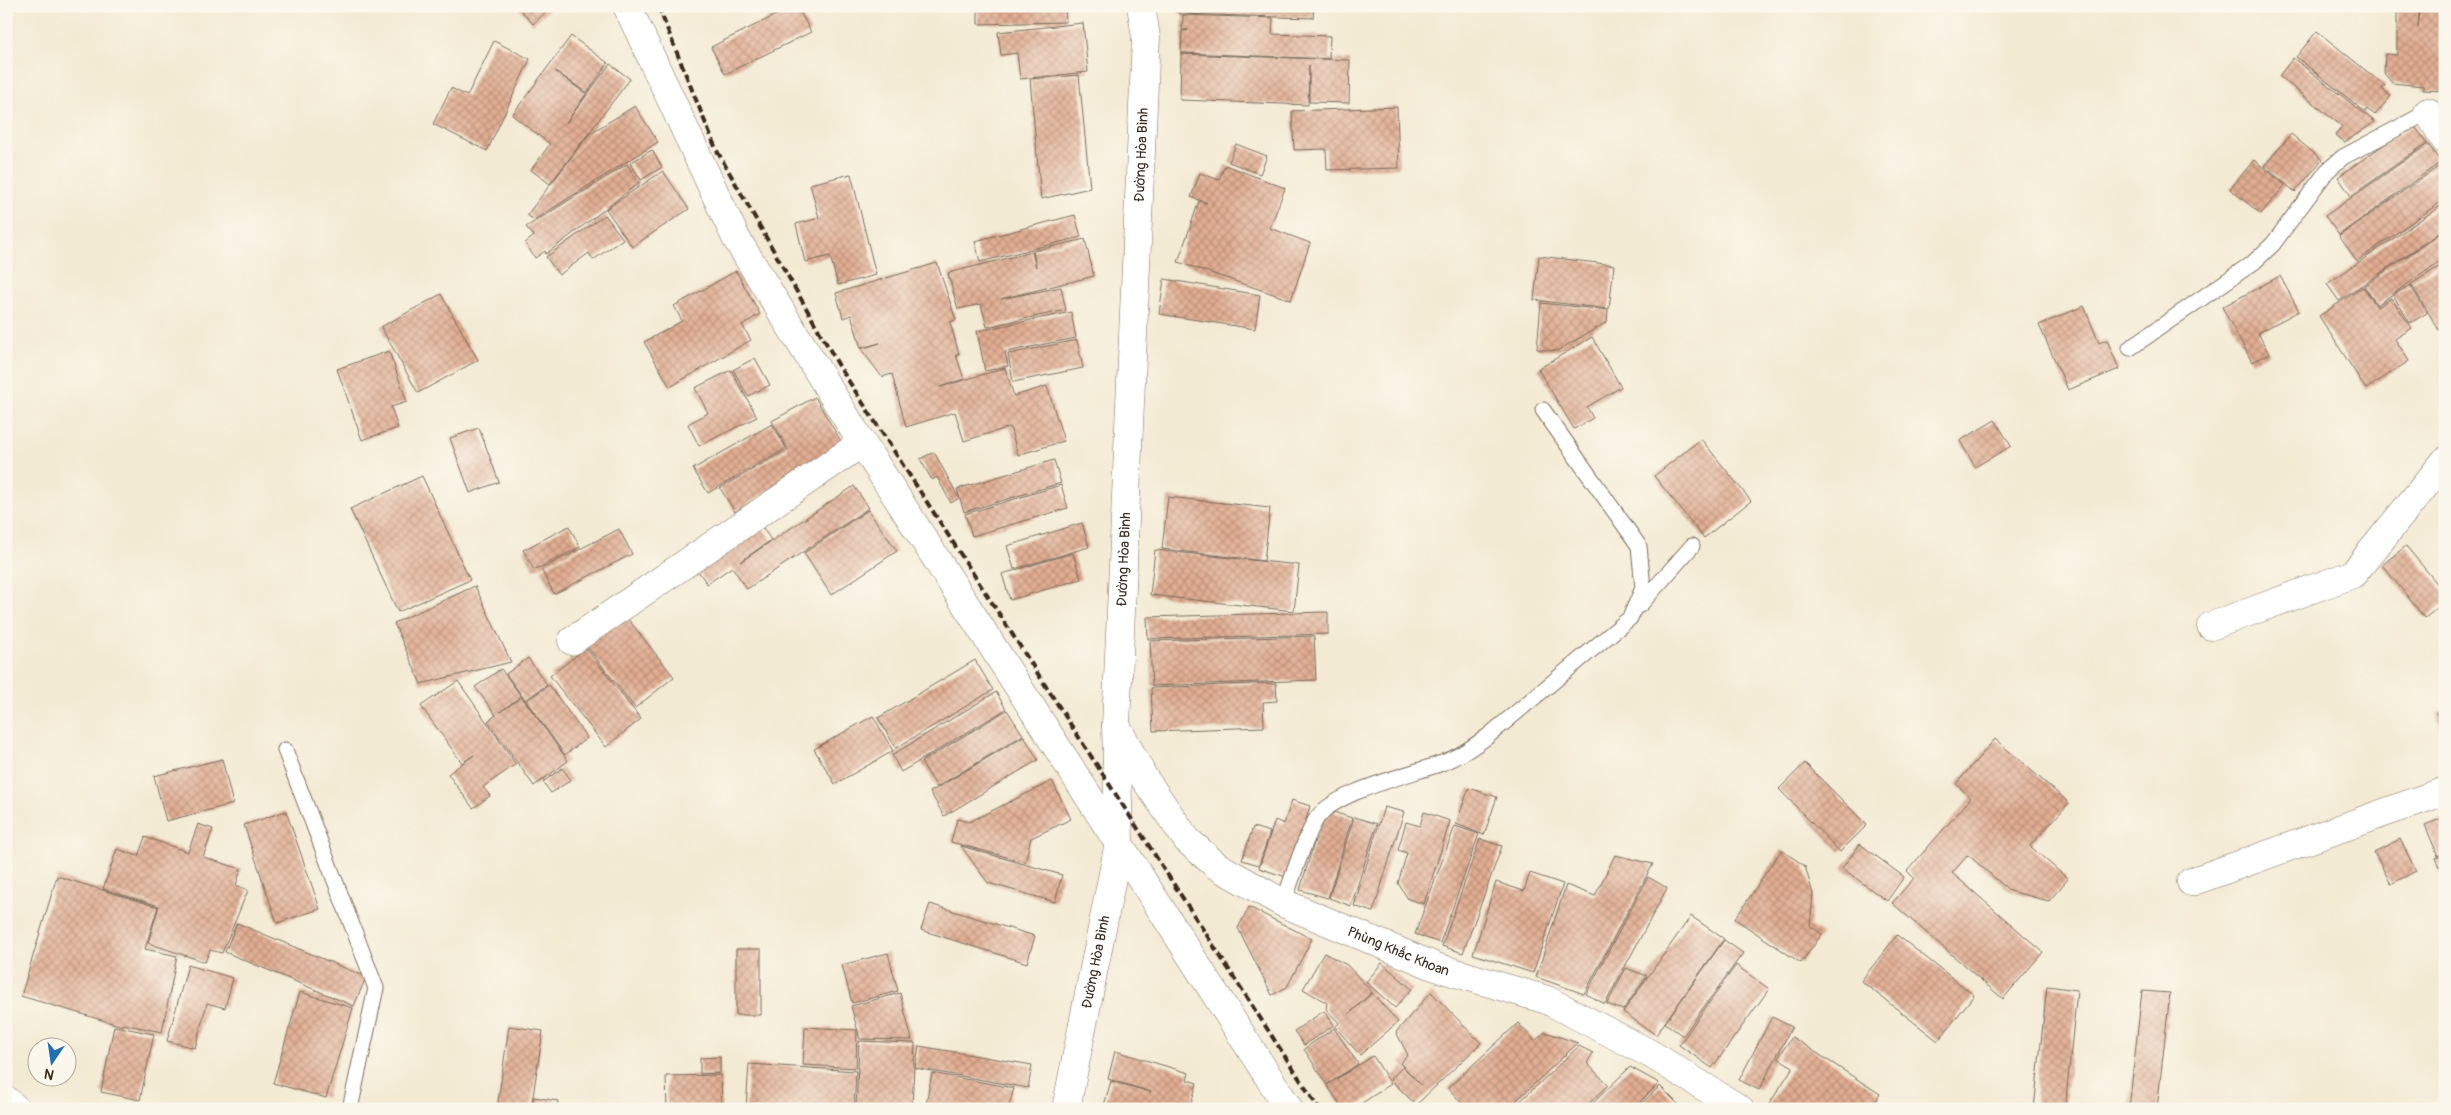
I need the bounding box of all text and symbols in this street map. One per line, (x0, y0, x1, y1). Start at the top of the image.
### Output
street label: Đường Hòa Bình (1131, 107, 1152, 202)
street label: Đường Hòa Bình (1113, 512, 1134, 607)
street label: Đường Hòa Bình (1078, 914, 1113, 1010)
street label: Phùng Khắc Khoan (1345, 923, 1451, 980)
north arrow (28, 1038, 78, 1088)
text: N (43, 1065, 56, 1084)

